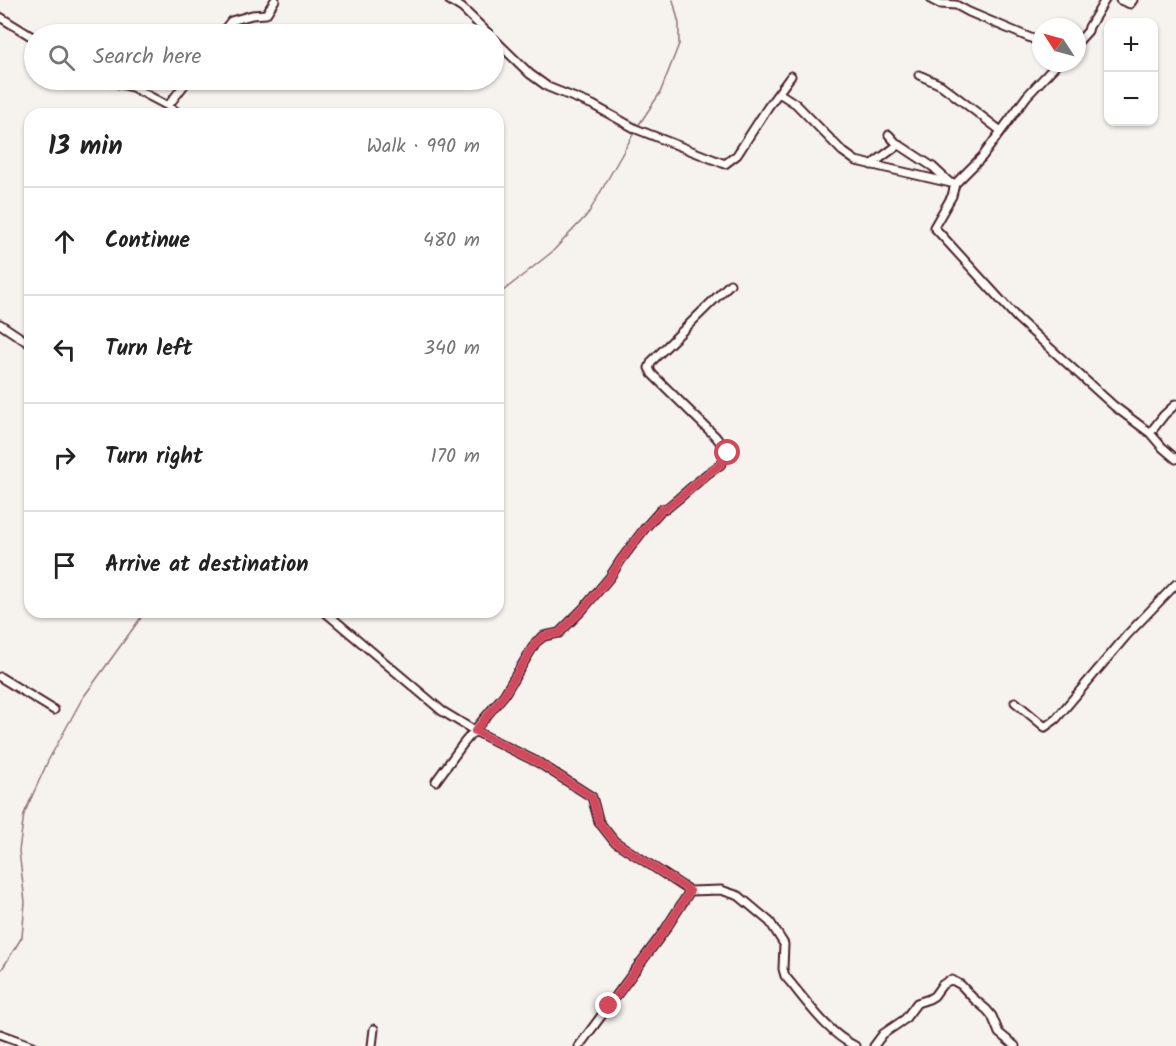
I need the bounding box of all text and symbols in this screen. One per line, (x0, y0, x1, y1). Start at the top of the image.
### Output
north arrow (1032, 18, 1086, 72)
map controls (1104, 18, 1158, 126)
button: + (1104, 18, 1158, 72)
search box (24, 24, 504, 90)
text: Search here (93, 40, 201, 75)
icon: search (45, 41, 78, 74)
button: − (1104, 72, 1158, 126)
text: 13 min (48, 126, 123, 168)
text: Walk · 990 m (366, 131, 480, 163)
text: Continue (105, 224, 190, 259)
icon: ahead (48, 225, 81, 258)
text: 480 m (423, 225, 480, 257)
text: Turn left (105, 332, 192, 367)
icon: left (48, 333, 81, 366)
text: 340 m (424, 333, 480, 365)
route start (714, 439, 740, 465)
text: Turn right (105, 440, 203, 475)
icon: right (48, 441, 81, 474)
text: 170 m (431, 441, 480, 473)
text: Arrive at destination (105, 548, 308, 583)
icon: arrive (48, 549, 81, 582)
route end (595, 992, 621, 1018)

